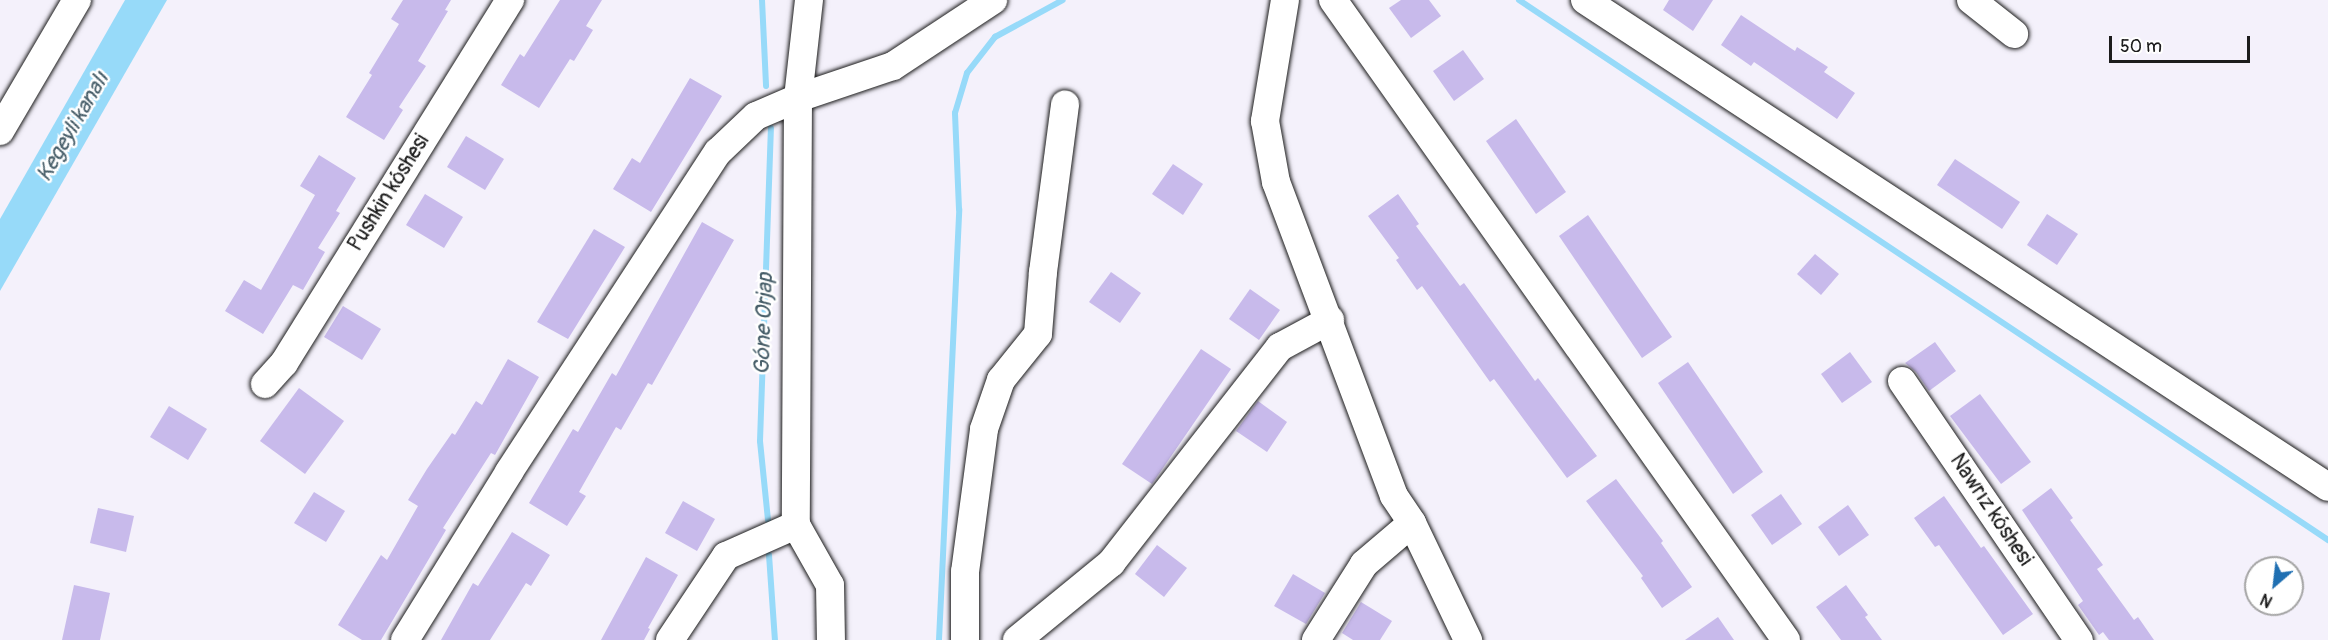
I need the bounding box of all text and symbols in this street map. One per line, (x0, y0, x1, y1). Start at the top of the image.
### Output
scale bar (2112, 24, 2253, 62)
text: 50 m (2120, 35, 2162, 58)
water label: Kegeyli kanalı (31, 68, 115, 186)
street label: Pushkin kóshesi (343, 130, 435, 256)
water label: Góne Orjap (749, 272, 779, 376)
street label: Nawrız kóshesi (1944, 449, 2038, 571)
north arrow (2244, 556, 2304, 616)
text: N (2257, 589, 2276, 612)

